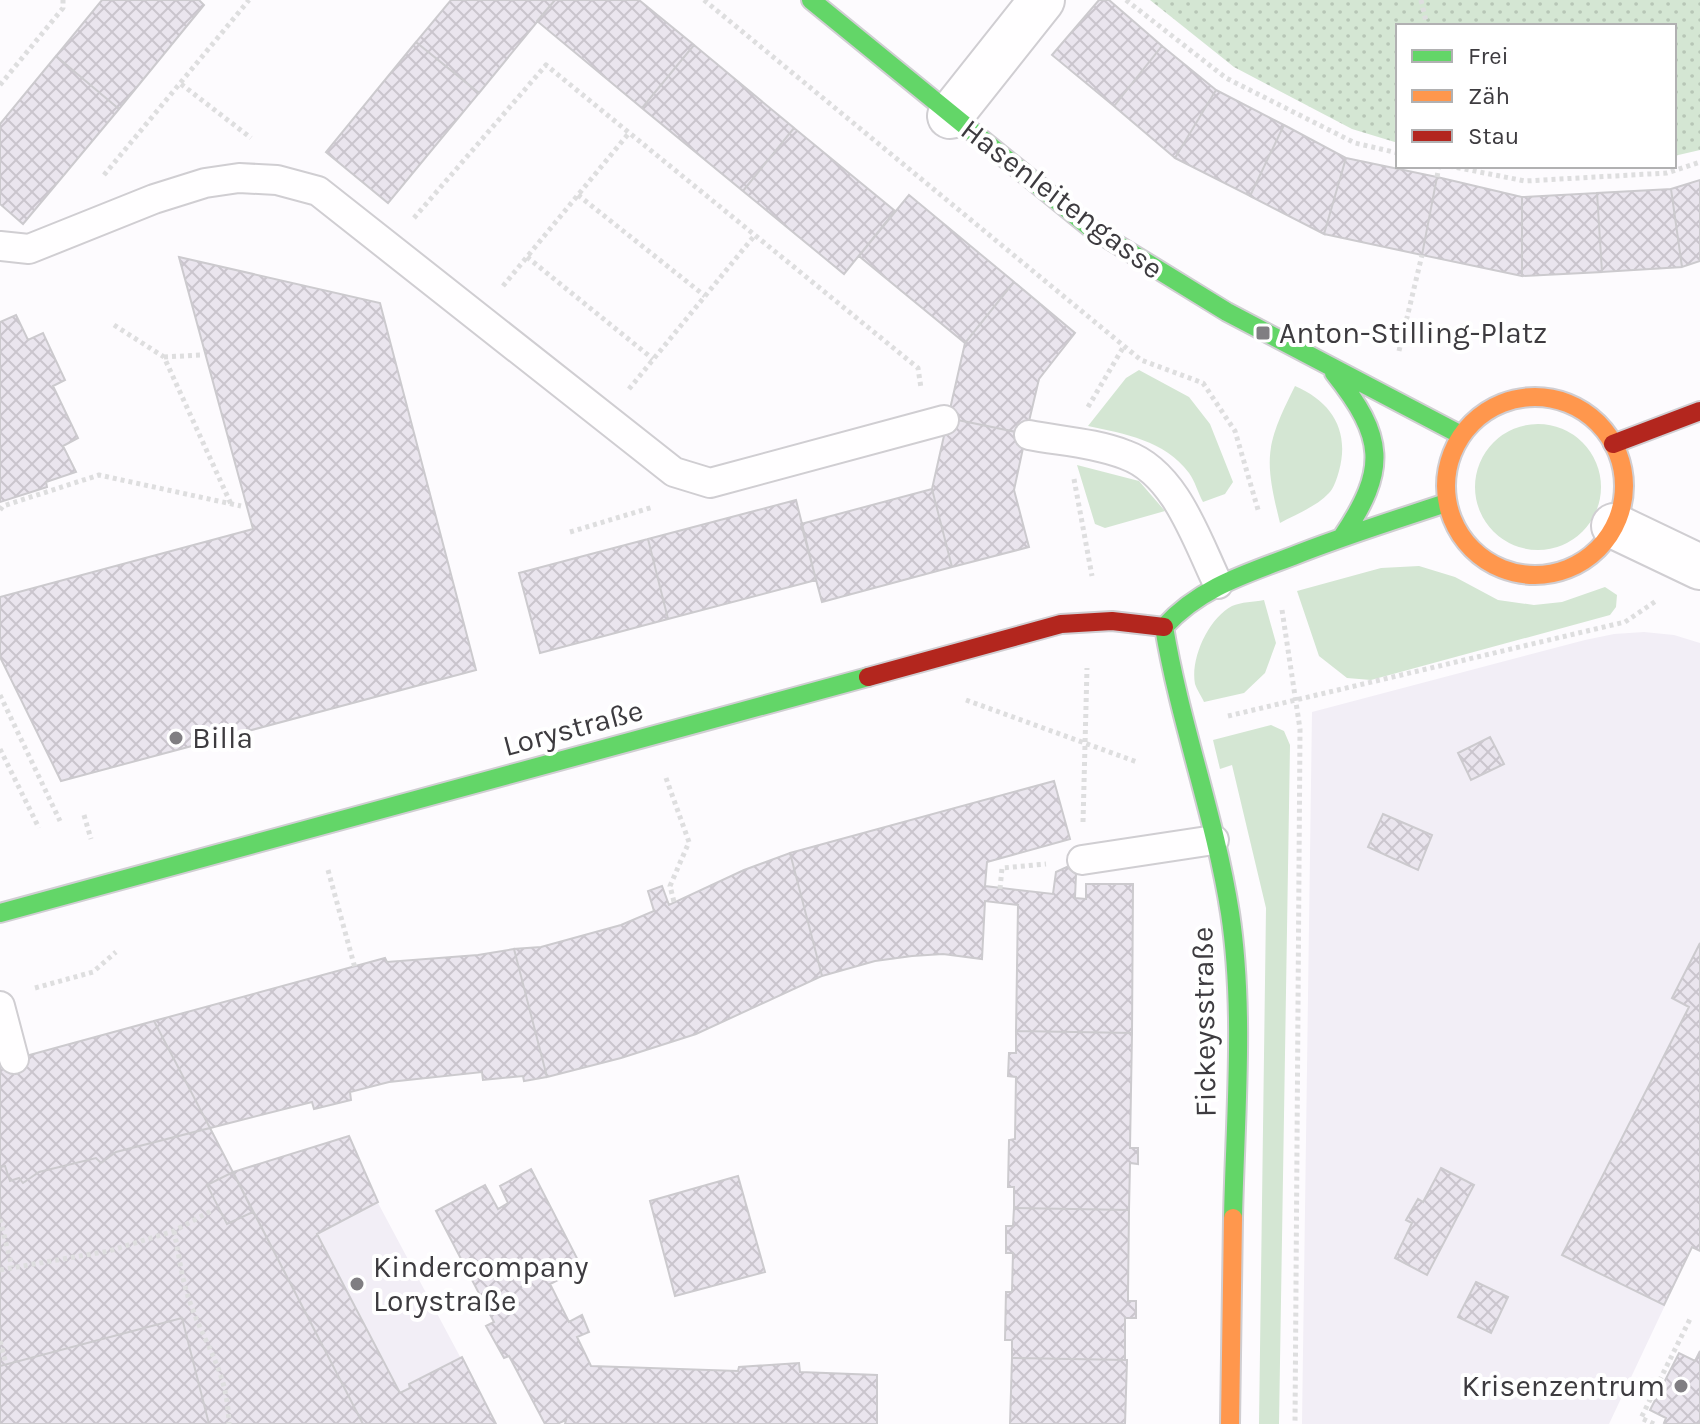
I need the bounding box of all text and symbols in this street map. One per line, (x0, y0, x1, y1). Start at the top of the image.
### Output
legend (1396, 24, 1676, 168)
text: Frei (1468, 42, 1509, 70)
text: Zäh (1468, 82, 1510, 110)
street label: Hasenleitengasse (954, 111, 1170, 287)
text: Stau (1468, 122, 1519, 150)
place label: Anton-Stilling-Platz (1279, 315, 1547, 351)
marker: Anton-Stilling-Platz (1254, 324, 1272, 342)
street label: Lorystraße (499, 692, 647, 764)
place label: Billa (192, 720, 253, 756)
marker: Billa (167, 729, 185, 747)
street label: Fickeysstraße (1184, 926, 1224, 1118)
place label: Kindercompany Lorystraße (373, 1249, 588, 1319)
marker: Kindercompany Lorystraße (348, 1275, 366, 1293)
place label: Krisenzentrum (1462, 1368, 1665, 1404)
marker: Krisenzentrum (1672, 1377, 1690, 1395)

